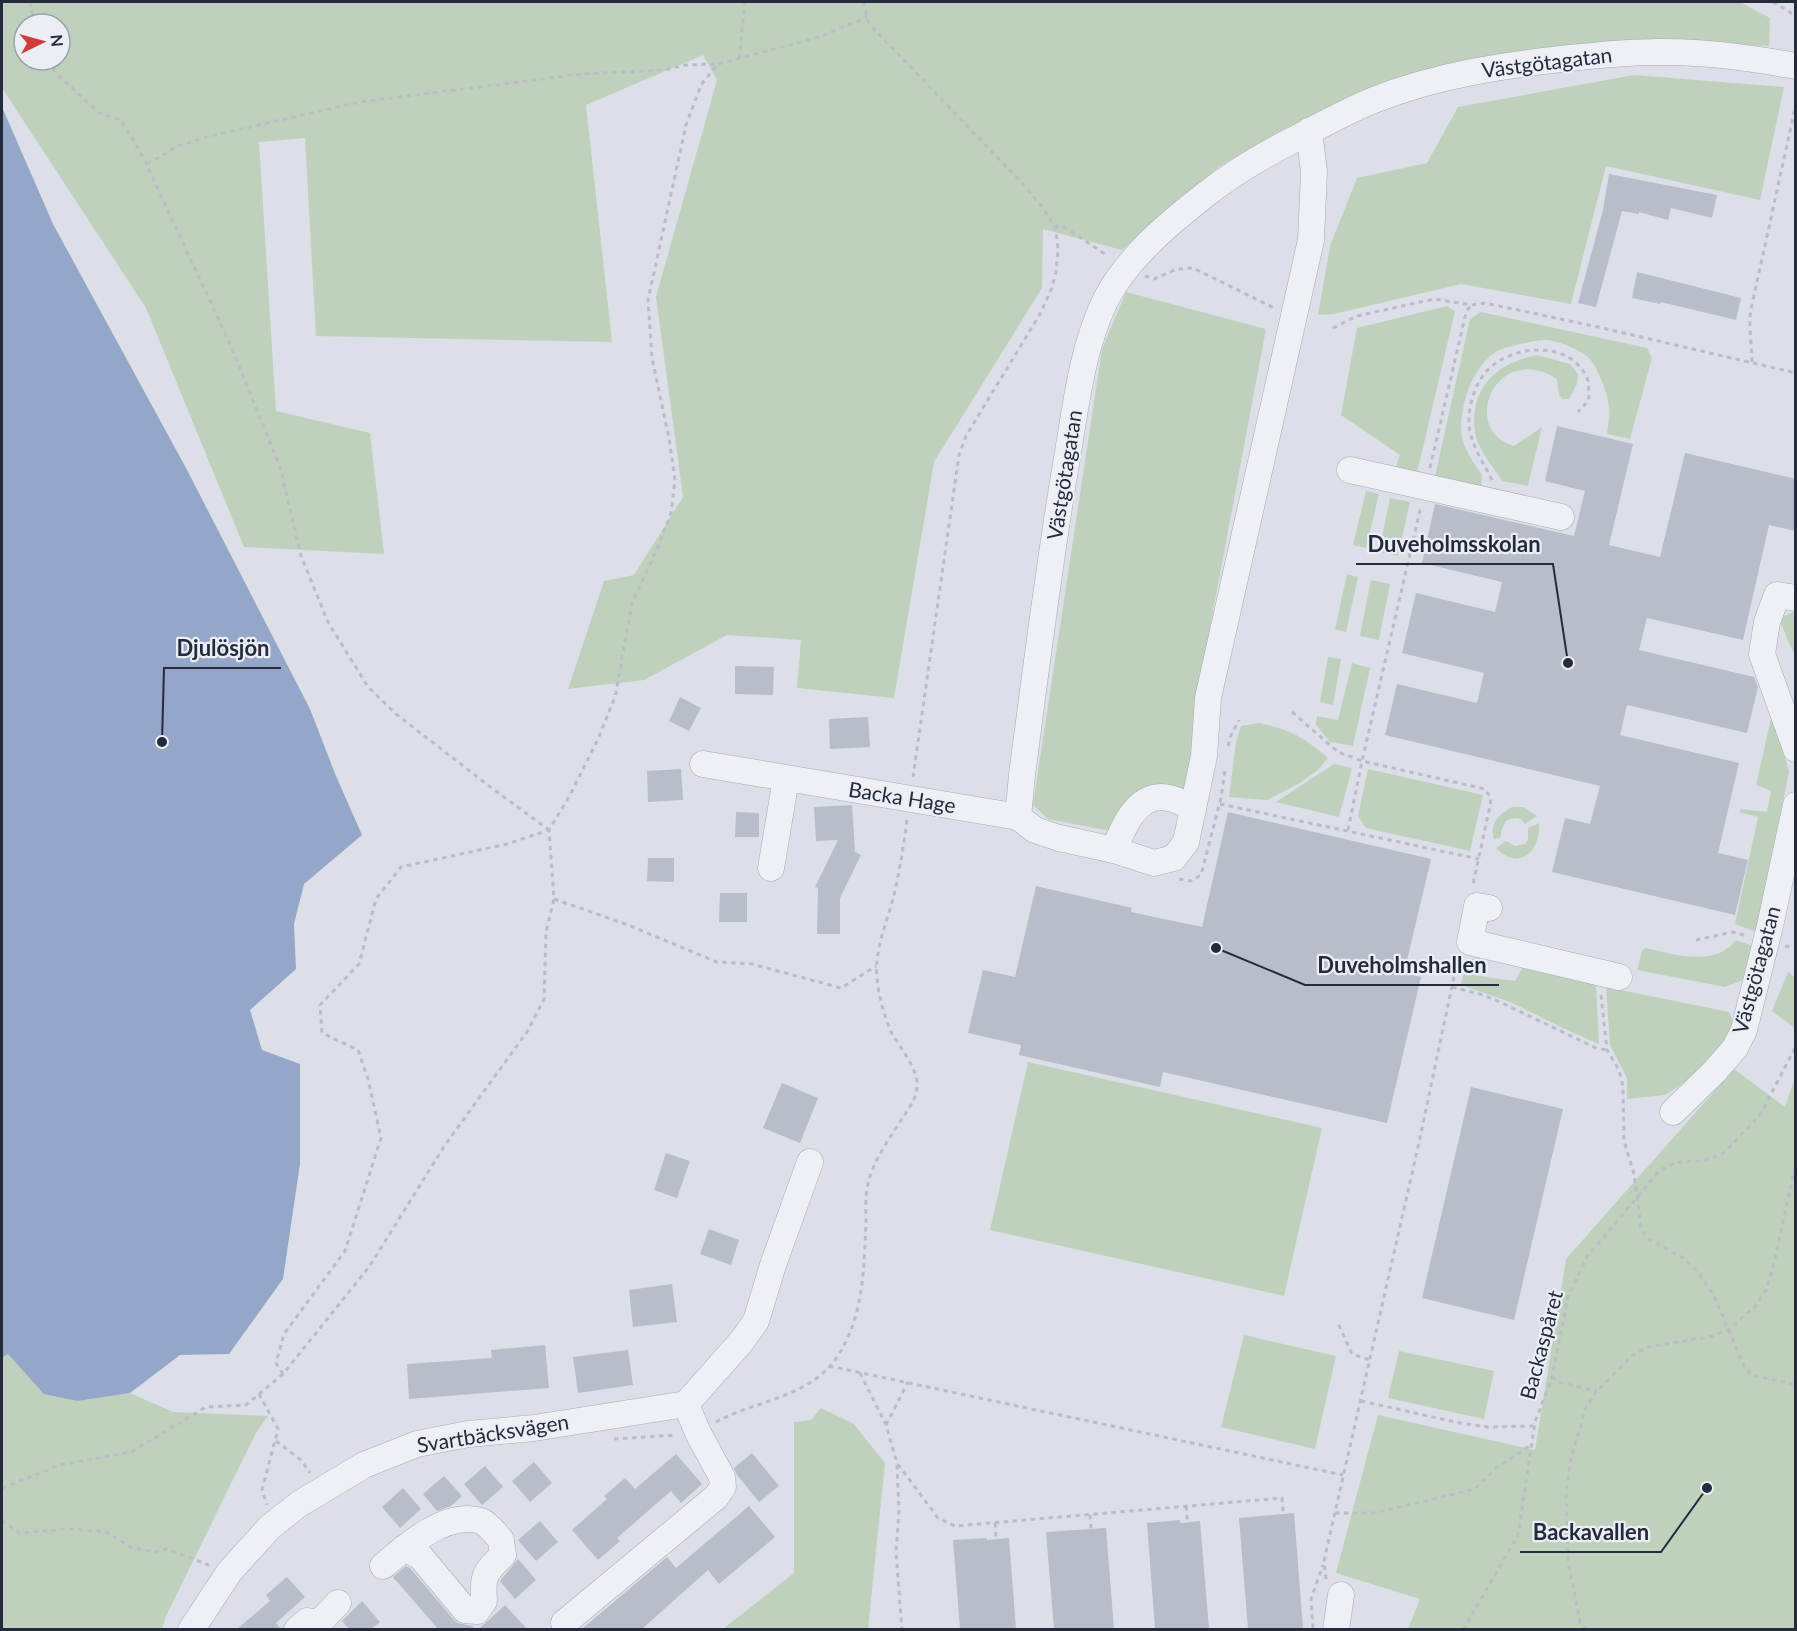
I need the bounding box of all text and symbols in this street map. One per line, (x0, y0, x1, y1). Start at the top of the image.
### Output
north arrow (12, 12, 72, 72)
text: N (47, 34, 67, 48)
street label: Västgötagatan (1480, 41, 1613, 82)
street label: Västgötagatan (1041, 408, 1086, 542)
callout: Duveholmsskolan (1356, 524, 1553, 564)
text: Duveholmsskolan (1367, 530, 1541, 557)
callout: Djulösjön (164, 628, 281, 668)
text: Djulösjön (177, 634, 269, 661)
street label: Backa Hage (847, 776, 958, 817)
street label: Västgötagatan (1726, 903, 1785, 1036)
callout: Duveholmshallen (1305, 945, 1499, 985)
text: Duveholmshallen (1317, 951, 1487, 978)
street label: Backaspåret (1514, 1287, 1567, 1402)
street label: Svartbäcksvägen (415, 1408, 571, 1457)
callout: Backavallen (1520, 1512, 1661, 1552)
text: Backavallen (1533, 1518, 1649, 1545)

